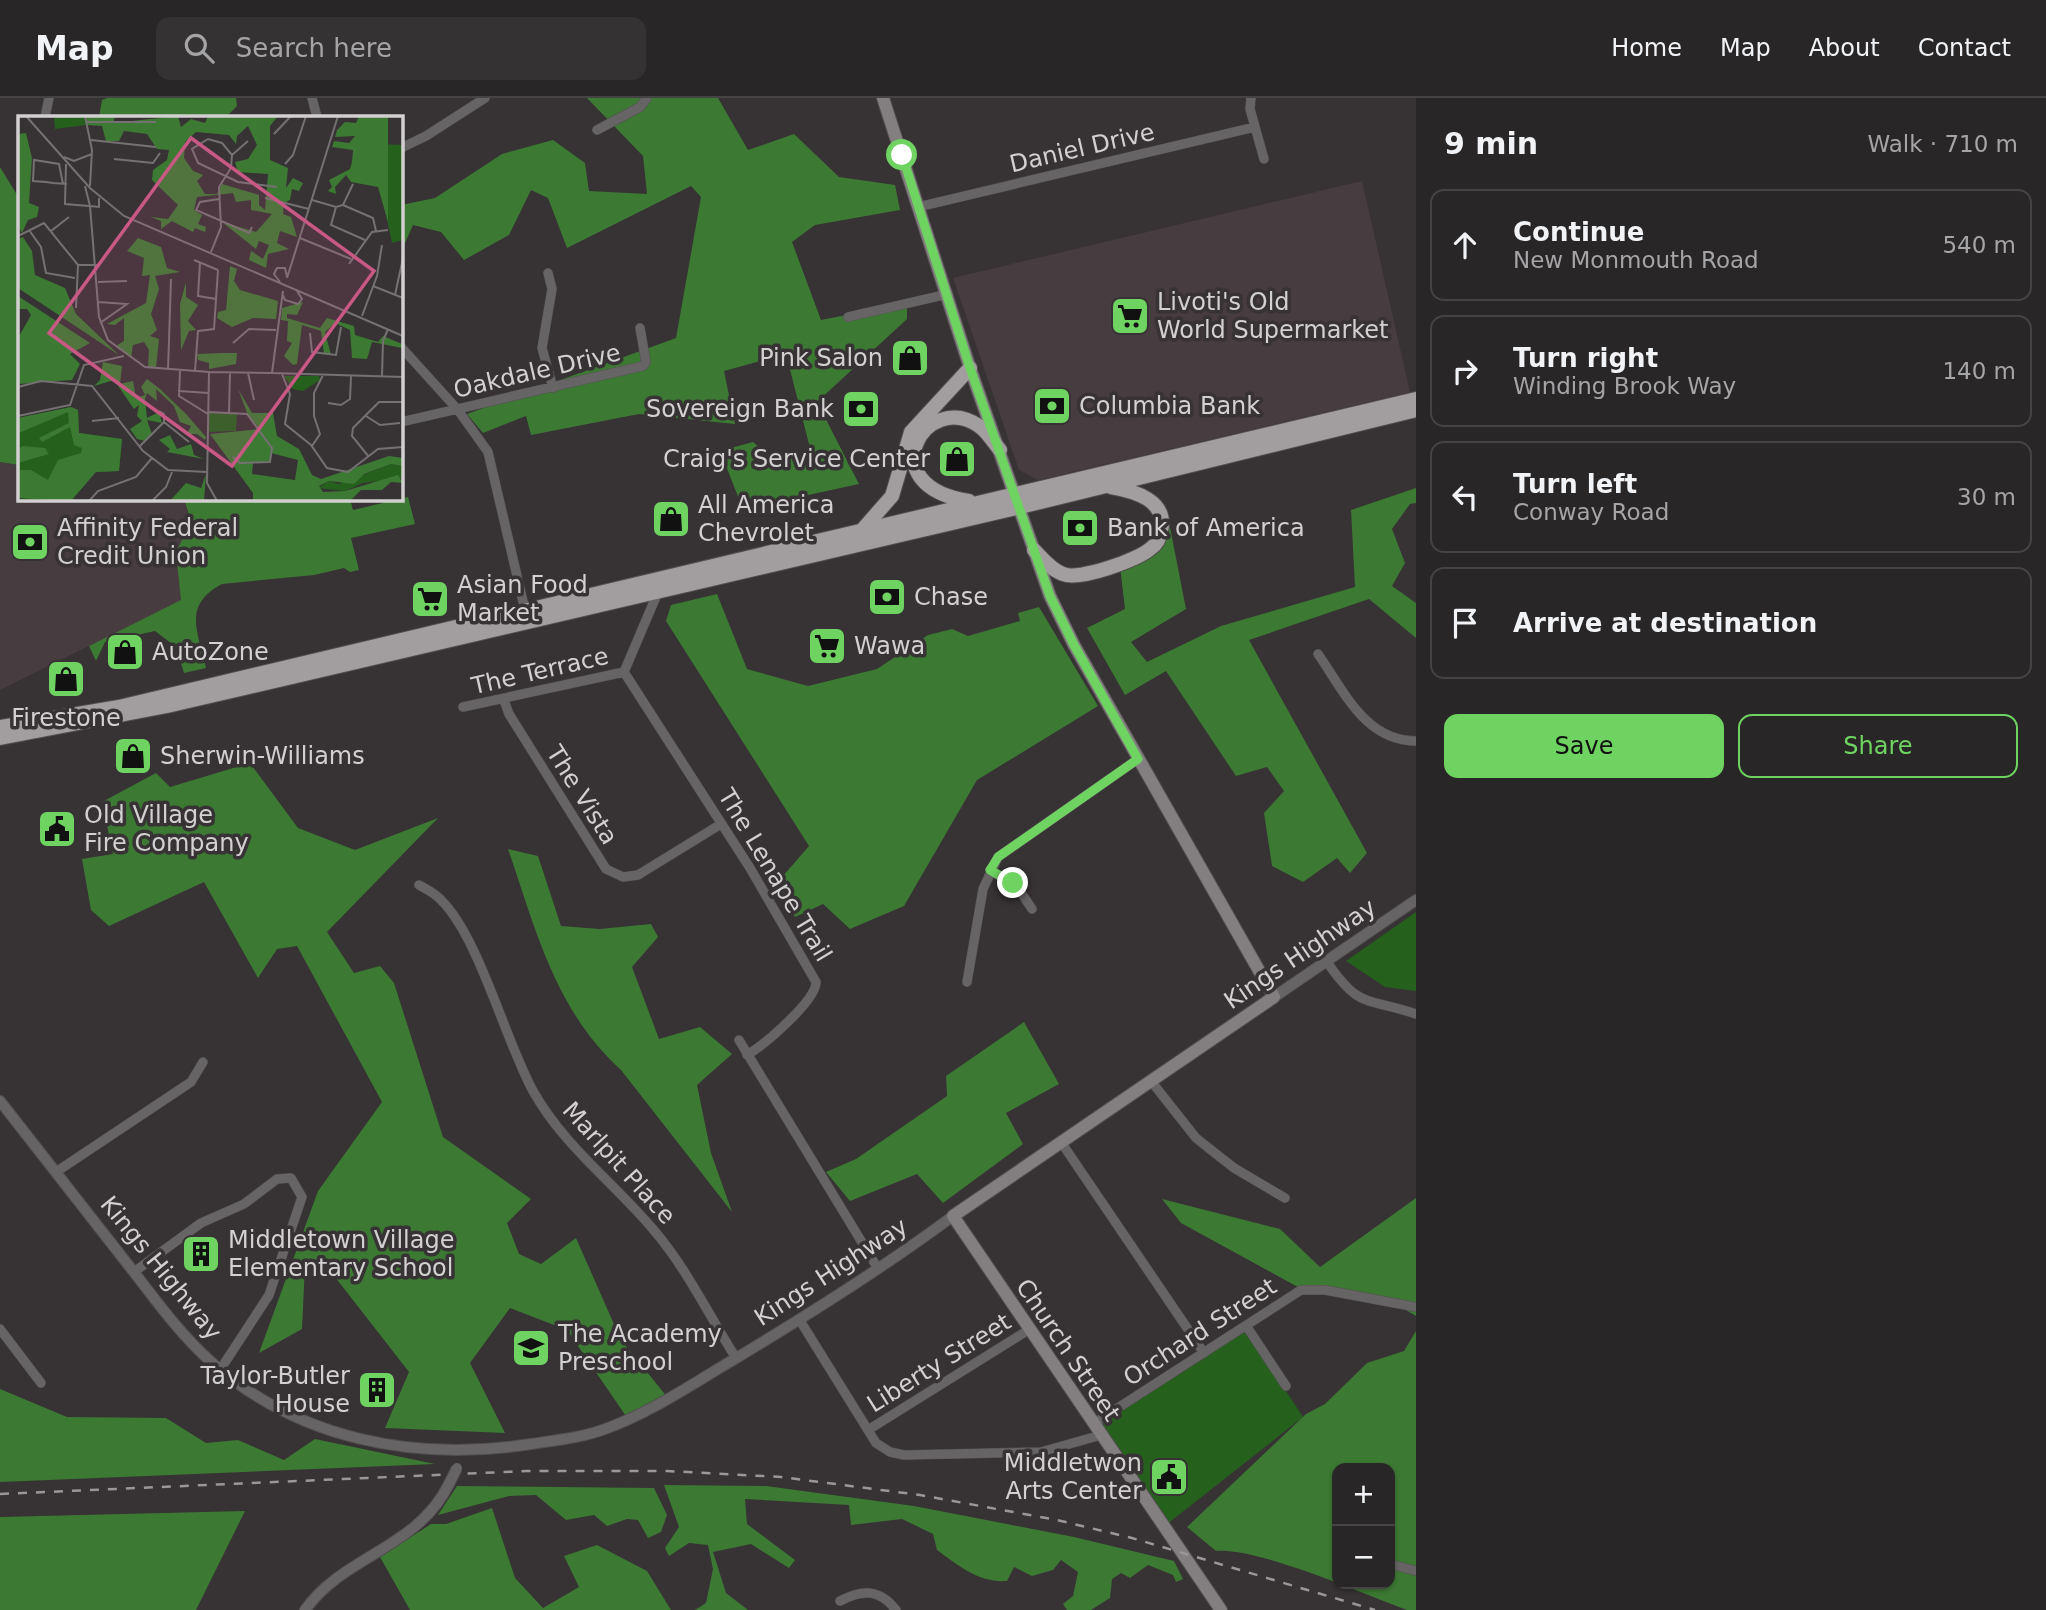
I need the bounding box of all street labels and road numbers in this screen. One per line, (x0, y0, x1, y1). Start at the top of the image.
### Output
street label: Daniel Drive (1007, 118, 1157, 178)
street label: Oakdale Drive (451, 338, 623, 404)
street label: The Terrace (468, 642, 611, 701)
street label: The Vista (540, 739, 623, 850)
street label: The Lenape Trail (712, 783, 838, 966)
street label: Kings Highway (1219, 893, 1381, 1015)
street label: Marlpit Place (557, 1096, 681, 1230)
street label: Kings Highway (95, 1191, 227, 1345)
street label: Kings Highway (749, 1212, 913, 1332)
street label: Orchard Street (1118, 1272, 1282, 1392)
street label: Church Street (1010, 1274, 1126, 1426)
street label: Liberty Street (862, 1308, 1016, 1418)

